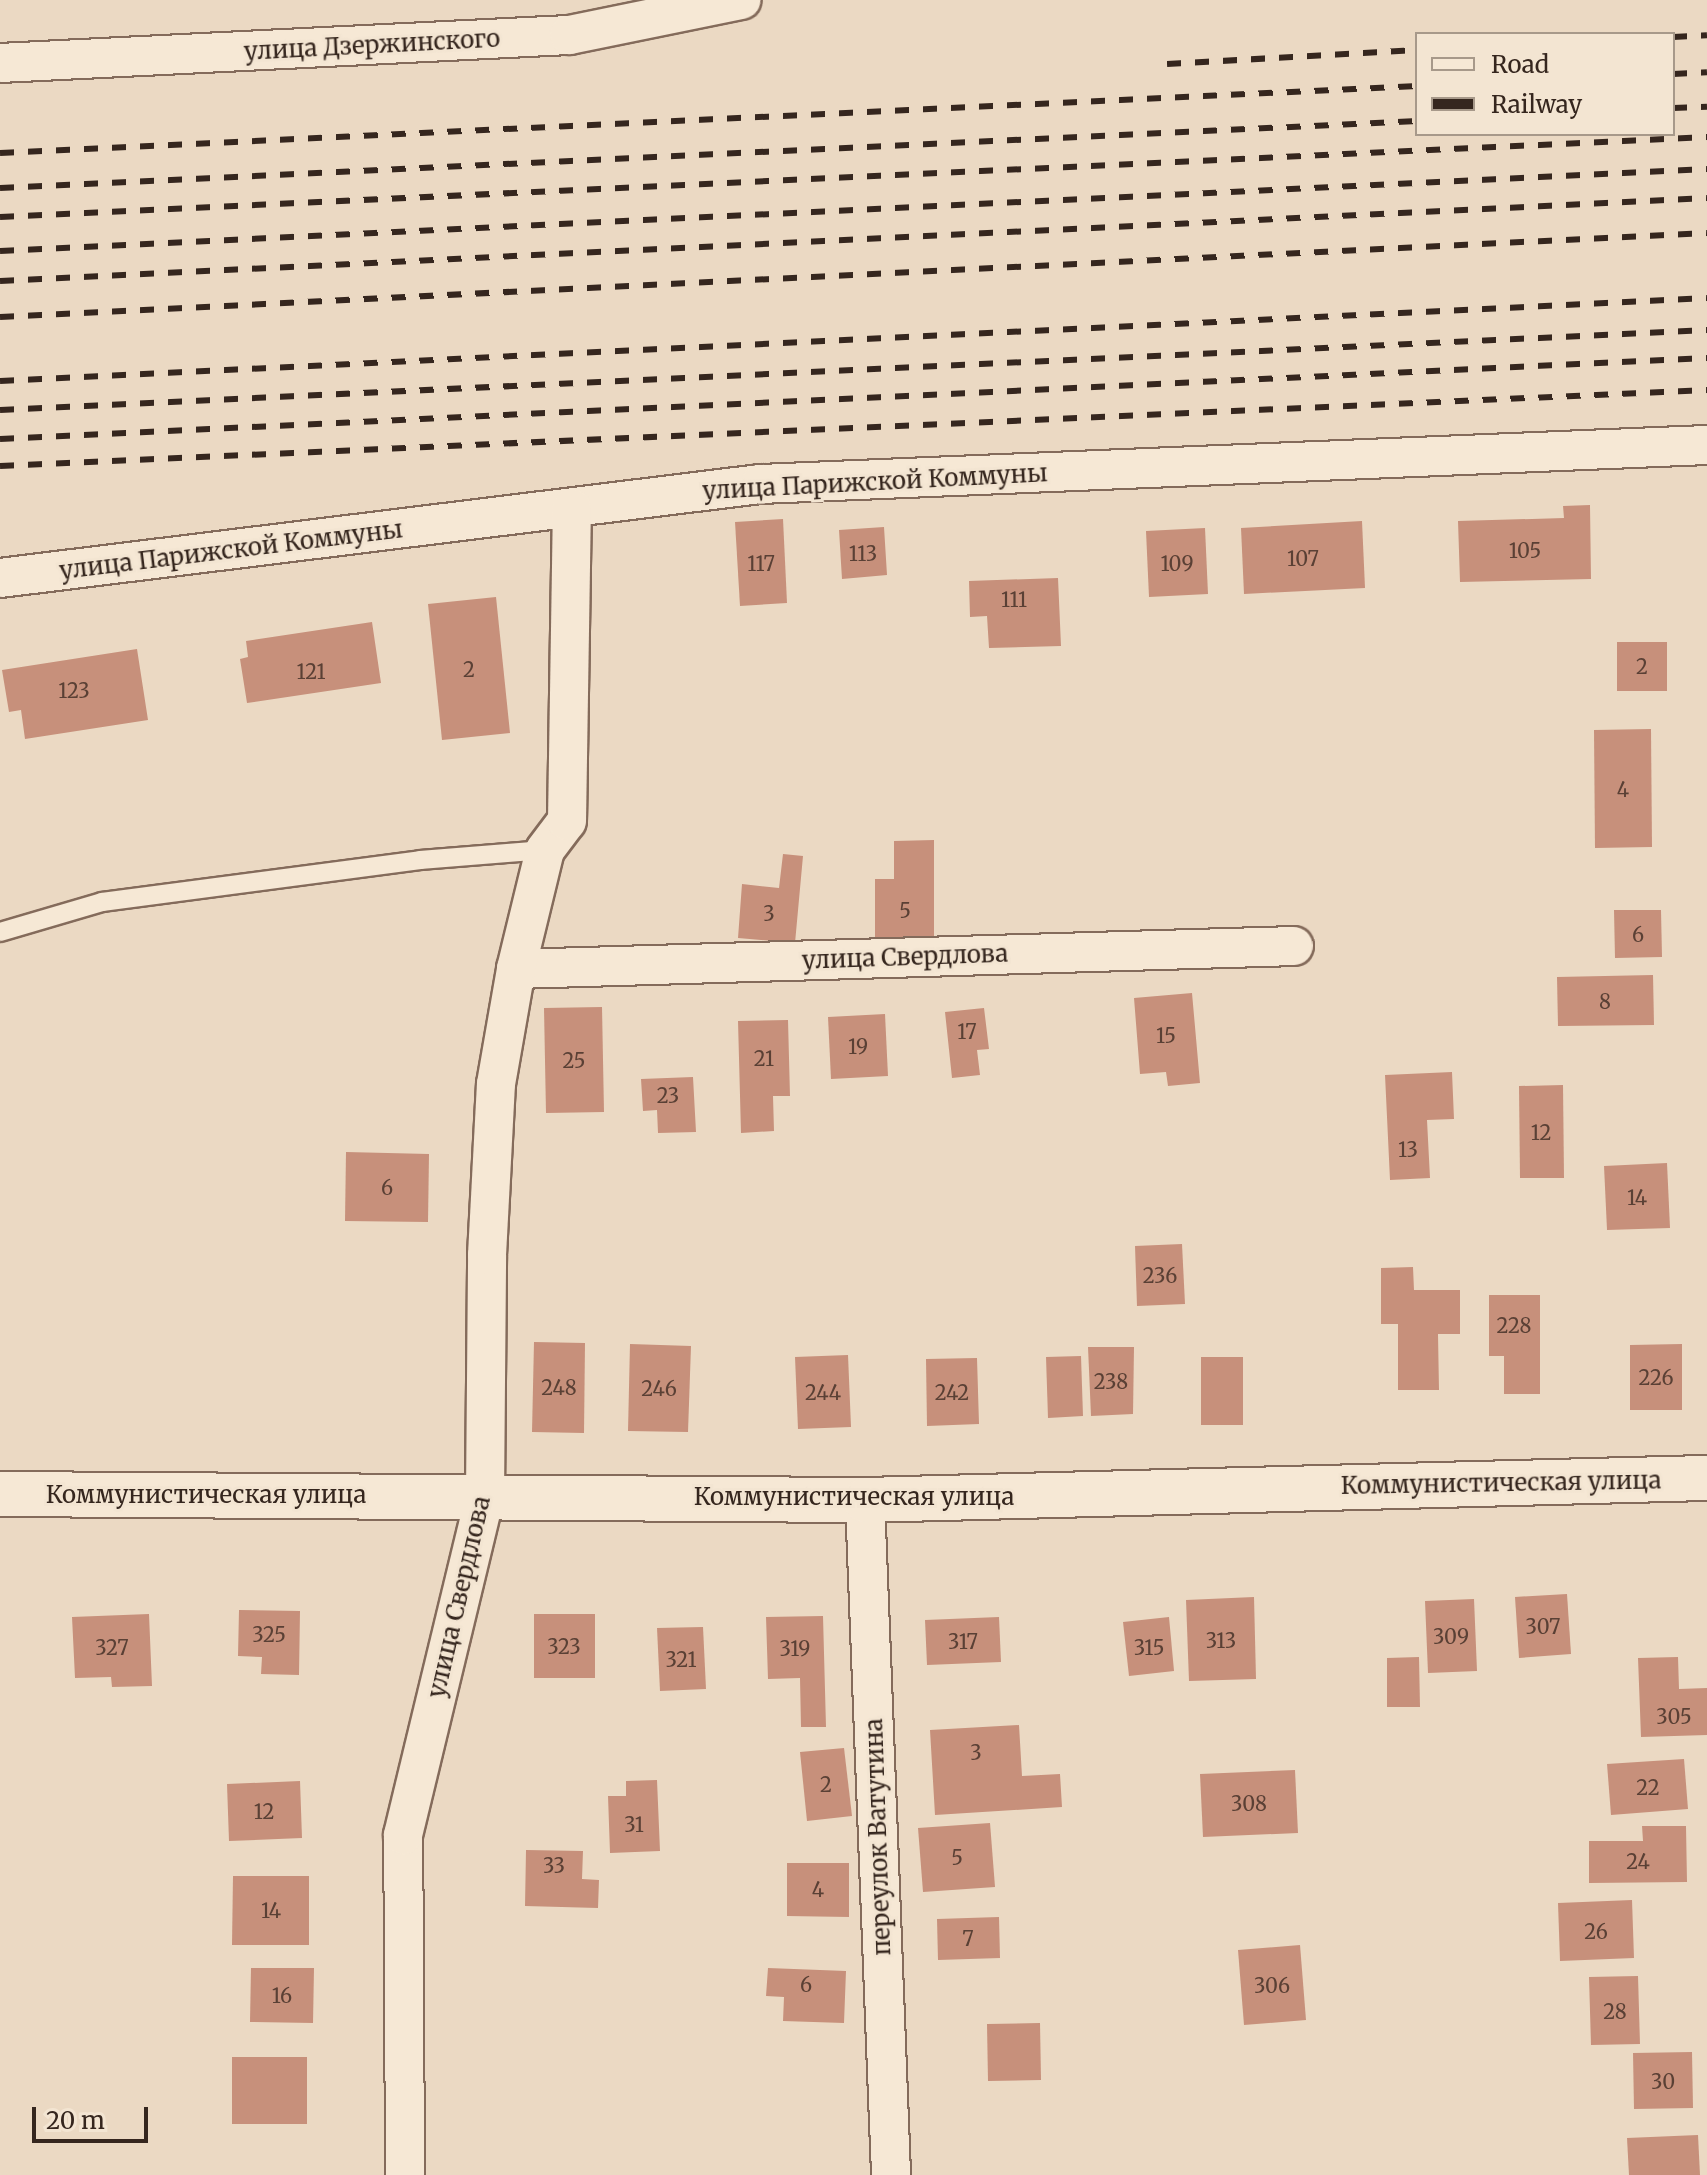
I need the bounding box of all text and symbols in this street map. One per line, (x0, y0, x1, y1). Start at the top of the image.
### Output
street label: улица Дзержинского (243, 24, 501, 66)
legend (1415, 32, 1675, 136)
text: Road (1491, 49, 1549, 80)
text: Railway (1491, 89, 1582, 120)
street label: улица Парижской Коммуны (702, 459, 1048, 505)
street label: улица Парижской Коммуны (58, 515, 404, 585)
house number: 105 (1509, 538, 1541, 562)
house number: 113 (849, 541, 877, 565)
house number: 107 (1287, 546, 1319, 570)
house number: 117 (747, 551, 775, 575)
house number: 109 (1160, 551, 1194, 575)
house number: 111 (1001, 587, 1027, 611)
house number: 2 (1636, 654, 1648, 678)
house number: 2 (463, 657, 475, 681)
house number: 121 (296, 659, 326, 683)
house number: 123 (58, 678, 90, 702)
house number: 4 (1617, 777, 1629, 801)
house number: 5 (899, 898, 911, 922)
house number: 3 (763, 901, 775, 925)
house number: 6 (1632, 922, 1644, 946)
street label: улица Свердлова (801, 939, 1009, 975)
house number: 8 (1599, 989, 1611, 1013)
house number: 17 (957, 1019, 977, 1043)
house number: 15 (1156, 1023, 1176, 1047)
house number: 19 (848, 1034, 868, 1058)
house number: 21 (754, 1046, 774, 1070)
house number: 25 (563, 1048, 585, 1072)
house number: 23 (657, 1083, 679, 1107)
house number: 12 (1531, 1120, 1551, 1144)
house number: 13 (1398, 1137, 1418, 1161)
house number: 6 (381, 1175, 393, 1199)
house number: 14 (1627, 1185, 1647, 1209)
house number: 236 (1143, 1263, 1177, 1287)
house number: 228 (1496, 1313, 1532, 1337)
house number: 226 (1638, 1365, 1674, 1389)
house number: 238 (1094, 1369, 1128, 1393)
house number: 248 (541, 1375, 577, 1399)
house number: 246 (641, 1376, 677, 1400)
house number: 244 (805, 1380, 841, 1404)
house number: 242 (935, 1380, 969, 1404)
street label: Коммунистическая улица (1341, 1466, 1661, 1500)
street label: Коммунистическая улица (46, 1481, 366, 1509)
street label: Коммунистическая улица (694, 1483, 1014, 1511)
street label: улица Свердлова (422, 1493, 496, 1701)
house number: 307 (1525, 1614, 1561, 1638)
house number: 325 (252, 1622, 286, 1646)
house number: 309 (1433, 1624, 1469, 1648)
house number: 313 (1206, 1628, 1236, 1652)
house number: 317 (948, 1629, 978, 1653)
house number: 323 (547, 1634, 581, 1658)
house number: 327 (95, 1635, 129, 1659)
house number: 315 (1134, 1635, 1164, 1659)
house number: 319 (780, 1636, 810, 1660)
house number: 321 (665, 1647, 697, 1671)
house number: 305 (1656, 1704, 1692, 1728)
street label: переулок Ватутина (859, 1718, 897, 1956)
house number: 3 (970, 1740, 982, 1764)
house number: 2 (820, 1772, 832, 1796)
house number: 22 (1636, 1775, 1660, 1799)
house number: 308 (1231, 1791, 1267, 1815)
house number: 12 (254, 1799, 274, 1823)
house number: 31 (624, 1812, 644, 1836)
house number: 5 (951, 1845, 963, 1869)
house number: 24 (1626, 1849, 1650, 1873)
house number: 33 (543, 1853, 565, 1877)
house number: 4 (812, 1877, 824, 1901)
house number: 14 (261, 1898, 281, 1922)
house number: 26 (1584, 1919, 1608, 1943)
house number: 7 (962, 1926, 974, 1950)
house number: 6 (800, 1972, 812, 1996)
house number: 306 (1254, 1973, 1290, 1997)
house number: 16 (272, 1983, 292, 2007)
house number: 28 (1603, 1999, 1627, 2023)
house number: 30 (1651, 2069, 1675, 2093)
scale bar (36, 2091, 152, 2141)
text: 20 m (46, 2105, 105, 2136)

